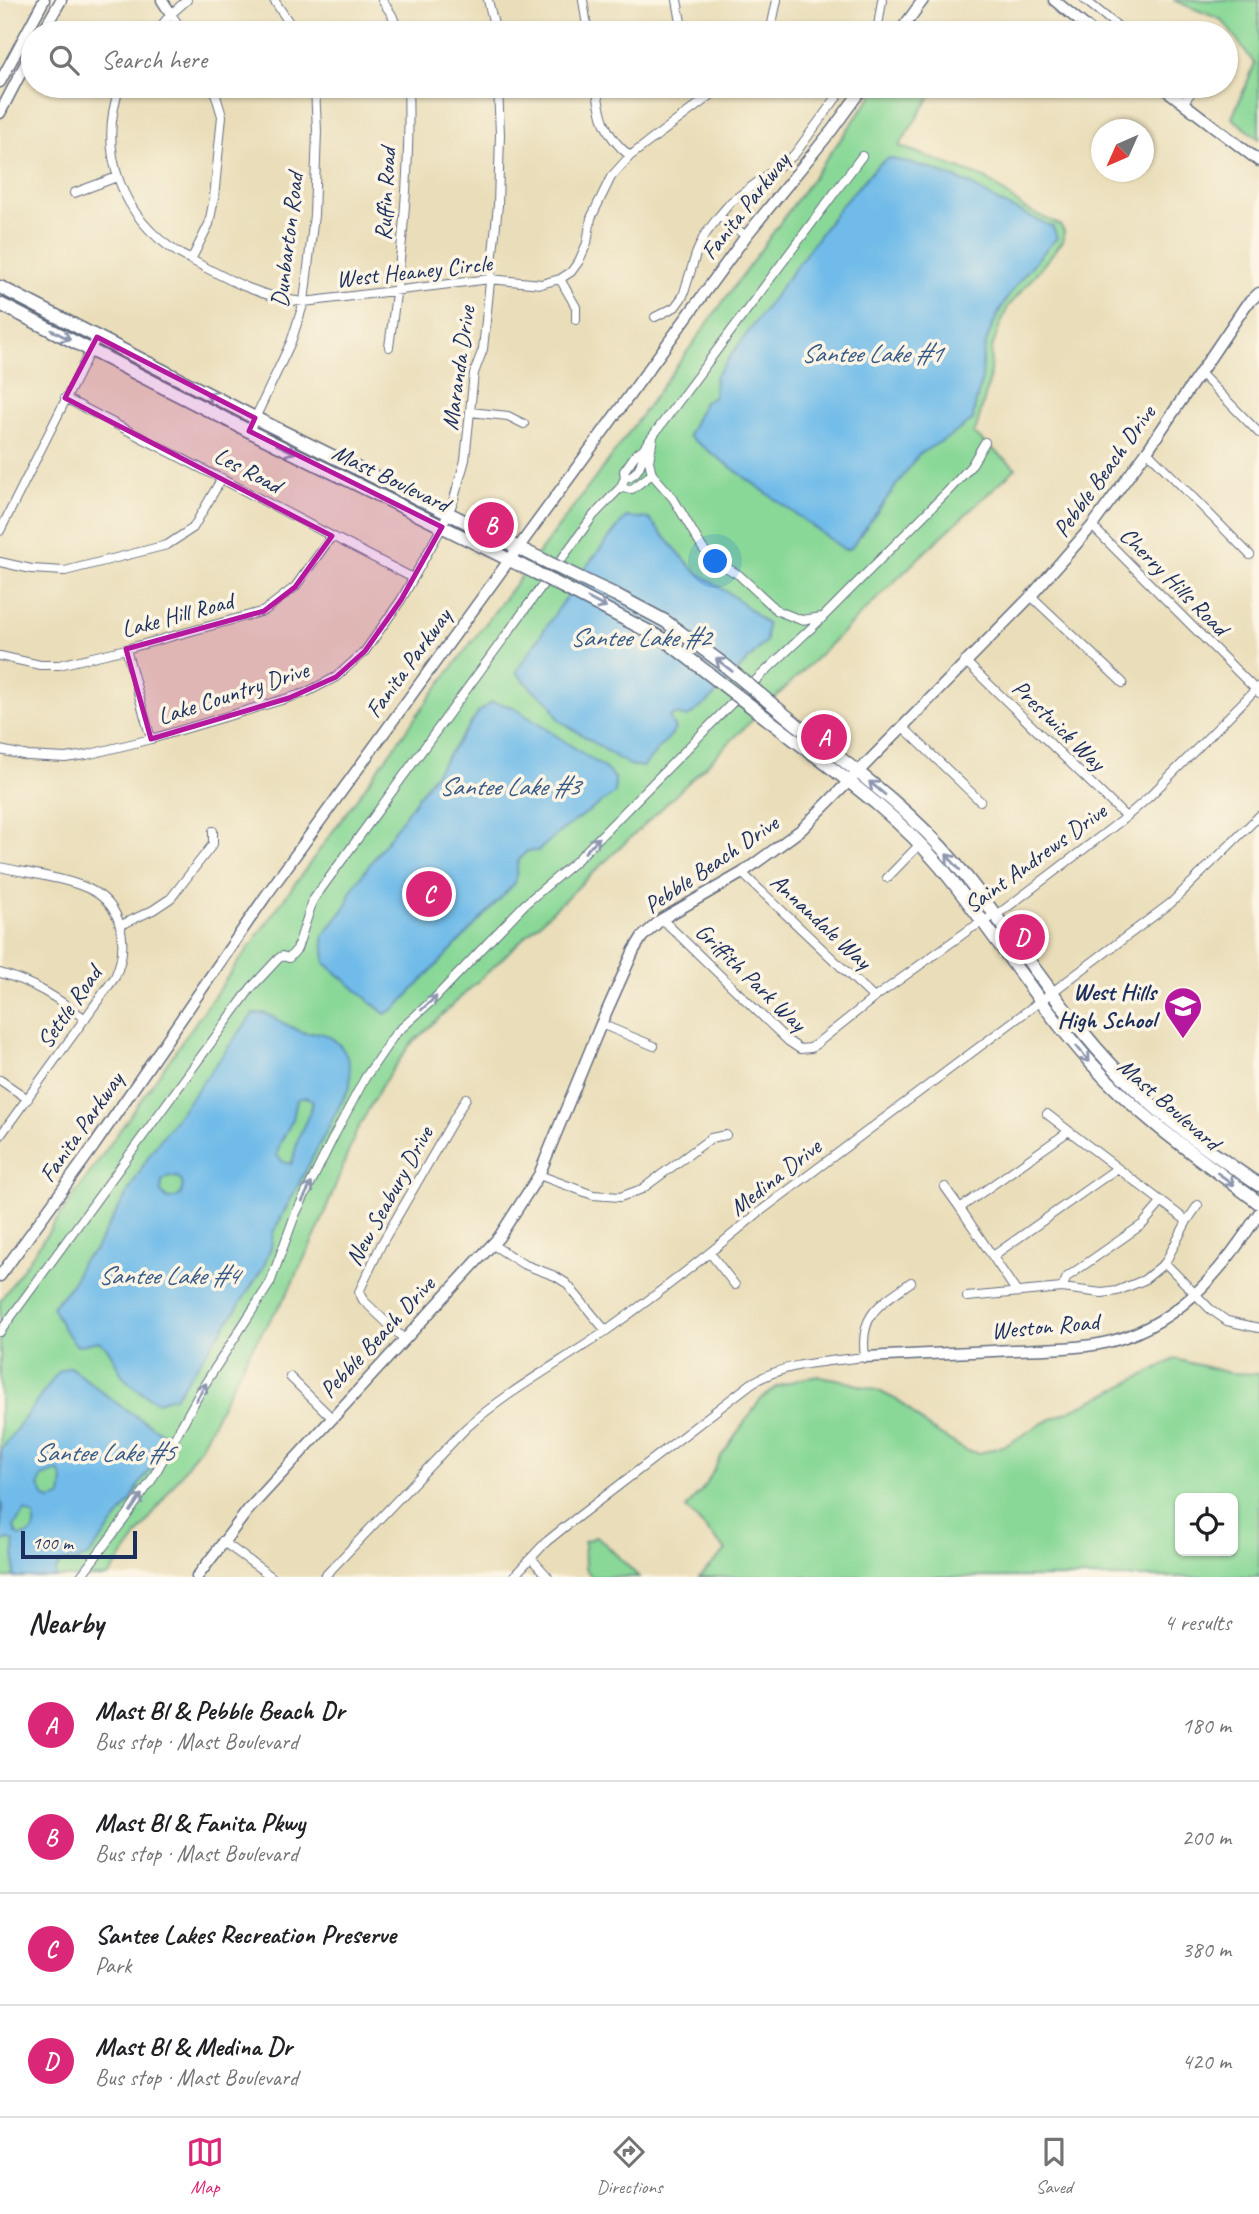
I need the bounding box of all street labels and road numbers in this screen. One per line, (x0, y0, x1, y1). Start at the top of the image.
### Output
street label: Ruffin Road (368, 143, 403, 241)
street label: Fanita Parkway (694, 145, 797, 266)
street label: Dunbarton Road (264, 167, 311, 309)
street label: West Heaney Circle (335, 248, 495, 294)
street label: Maranda Drive (434, 302, 482, 432)
street label: Pebble Beach Drive (1046, 397, 1163, 543)
street label: Mast Boulevard (327, 437, 458, 521)
street label: Les Road (209, 440, 290, 502)
street label: Cherry Hills Road (1113, 520, 1237, 644)
street label: Lake Hill Road (118, 585, 240, 644)
street label: Fanita Parkway (358, 601, 459, 724)
street label: Lake Country Drive (154, 654, 314, 731)
street label: Prestwick Way (1006, 673, 1113, 778)
street label: Saint Andrews Drive (958, 795, 1114, 920)
street label: Pebble Beach Drive (638, 807, 786, 920)
street label: Annandale Way (764, 867, 879, 977)
street label: Griffith Park Way (689, 916, 814, 1039)
street label: Settle Road (30, 957, 110, 1054)
street label: Mast Boulevard (1111, 1051, 1229, 1159)
street label: Fanita Parkway (32, 1065, 131, 1188)
street label: New Seabury Drive (338, 1119, 441, 1271)
street label: Medina Drive (723, 1130, 829, 1222)
street label: Pebble Beach Drive (313, 1268, 443, 1404)
street label: Weston Road (990, 1306, 1103, 1346)

